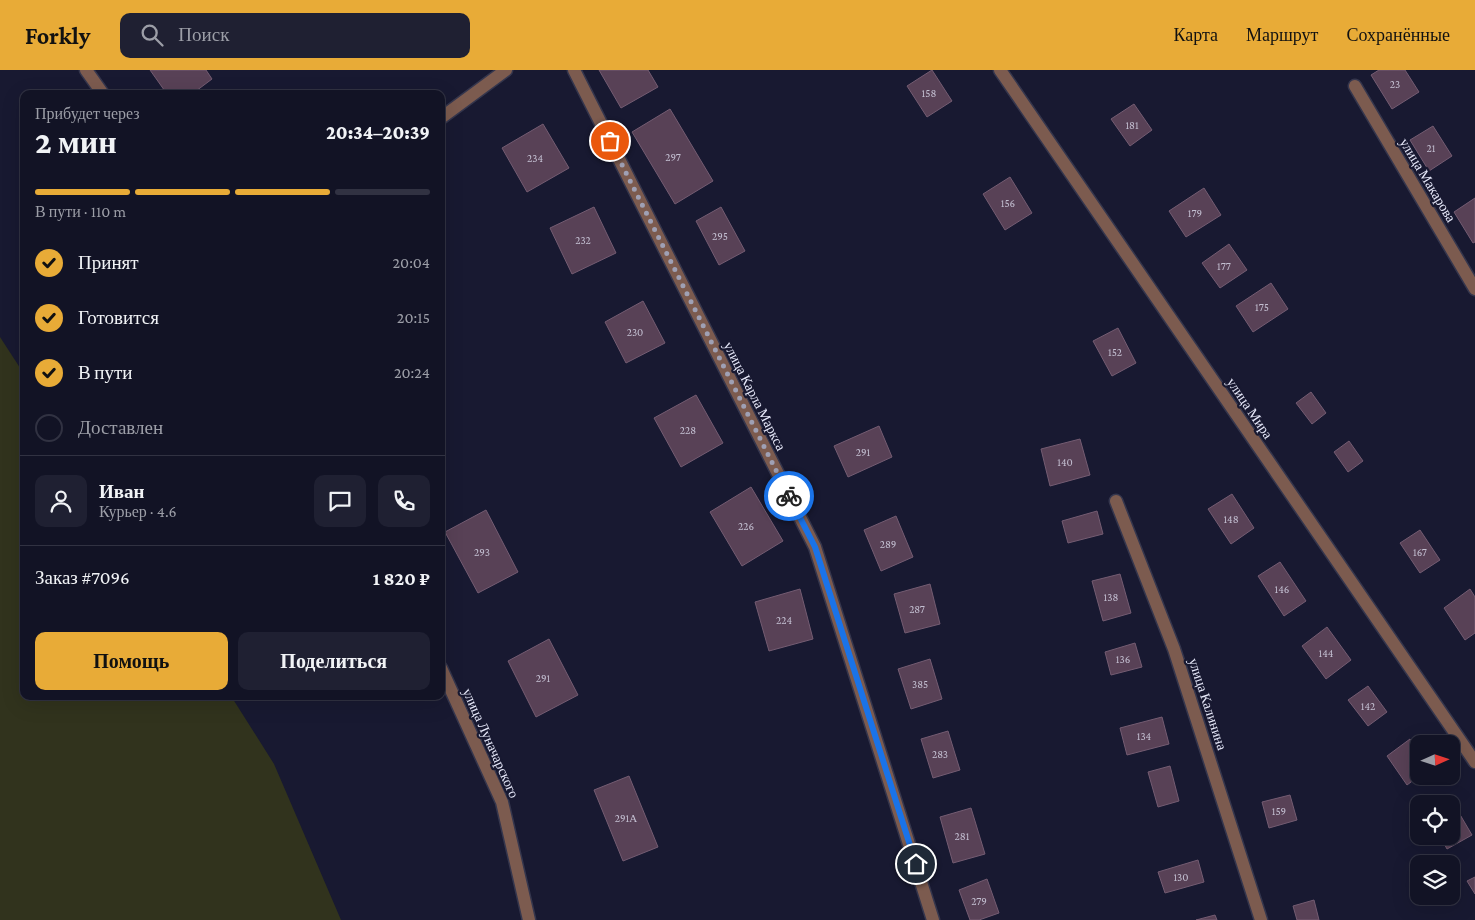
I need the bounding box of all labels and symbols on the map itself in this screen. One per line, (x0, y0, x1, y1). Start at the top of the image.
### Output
house number: 23 (1390, 78, 1400, 90)
house number: 158 (922, 87, 936, 99)
house number: 181 (1125, 119, 1139, 131)
pin (589, 120, 631, 162)
street label: улица Макарова (1397, 135, 1460, 226)
house number: 21 (1427, 142, 1436, 154)
house number: 297 (665, 151, 681, 163)
house number: 234 (527, 152, 543, 164)
house number: 156 (1001, 197, 1015, 209)
house number: 179 (1188, 207, 1202, 219)
house number: 295 (712, 230, 728, 242)
house number: 232 (575, 234, 591, 246)
house number: 177 (1217, 260, 1231, 272)
house number: 175 (1255, 301, 1269, 313)
house number: 230 (627, 326, 643, 338)
street label: улица Карла Маркса (721, 339, 790, 454)
house number: 152 (1108, 346, 1122, 358)
street label: улица Мира (1224, 374, 1277, 442)
house number: 228 (680, 424, 696, 436)
house number: 291 (856, 446, 871, 458)
house number: 140 (1057, 456, 1073, 468)
courier (764, 471, 814, 521)
house number: 148 (1223, 513, 1239, 525)
house number: 226 (738, 520, 754, 532)
house number: 289 (880, 538, 896, 550)
house number: 293 (474, 546, 490, 558)
house number: 167 (1413, 546, 1427, 558)
house number: 146 (1275, 583, 1289, 595)
house number: 138 (1104, 591, 1118, 603)
house number: 287 (909, 603, 925, 615)
house number: 224 (776, 614, 792, 626)
house number: 144 (1319, 647, 1334, 659)
house number: 136 (1116, 653, 1130, 665)
street label: улица Калинина (1186, 656, 1231, 753)
house number: 291 (536, 672, 551, 684)
house number: 385 (912, 678, 928, 690)
street label: улица Луначарского (460, 686, 522, 800)
house number: 142 (1361, 700, 1375, 712)
house number: 134 (1137, 730, 1152, 742)
north arrow (1410, 735, 1460, 785)
house number: 283 (932, 748, 948, 760)
house number: 159 (1272, 805, 1286, 817)
house number: 291А (615, 812, 637, 824)
house number: 281 (955, 830, 970, 842)
pin (895, 843, 937, 885)
house number: 130 (1173, 871, 1189, 883)
house number: 279 (971, 895, 987, 907)

